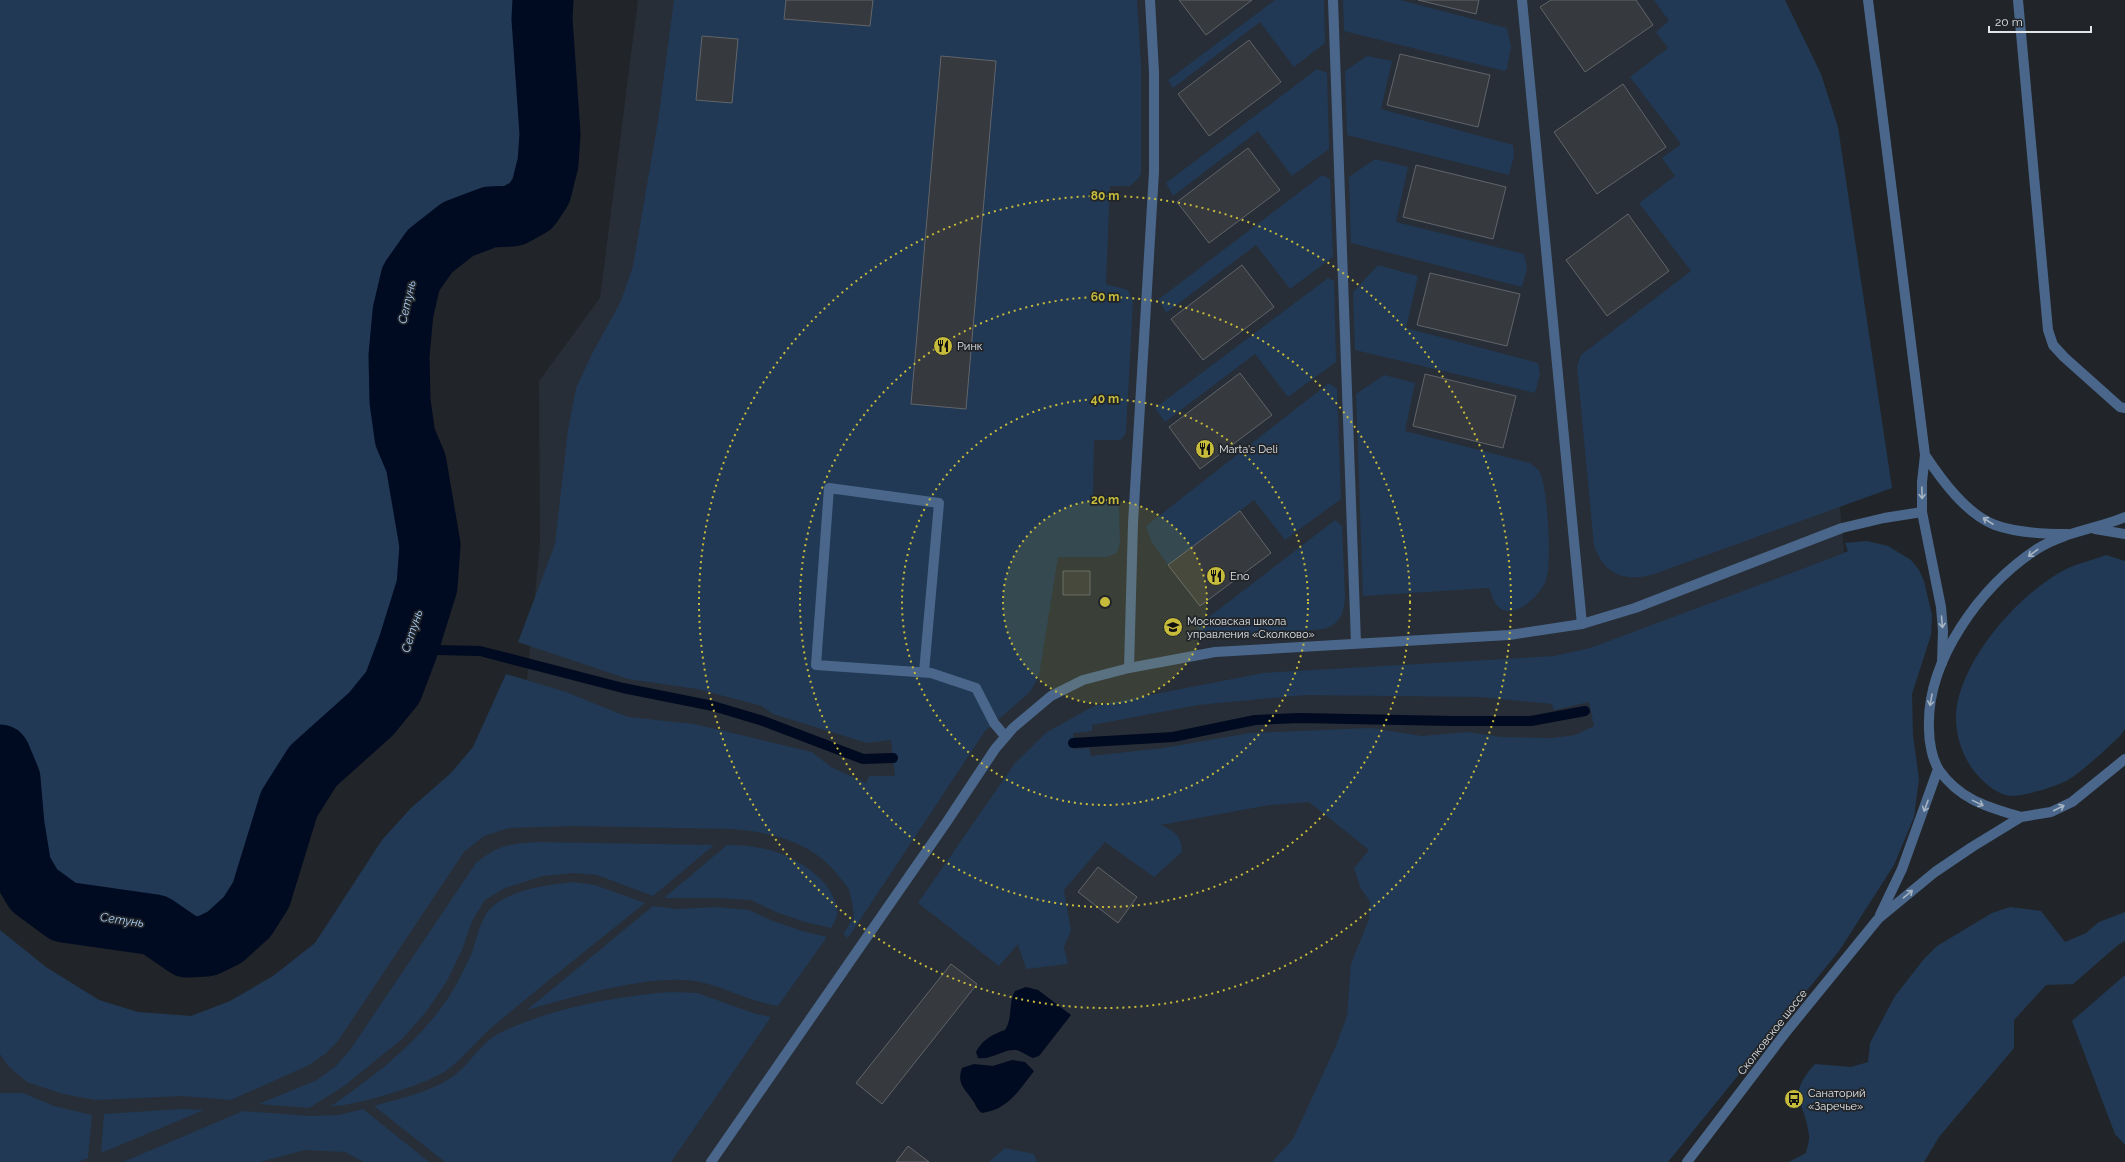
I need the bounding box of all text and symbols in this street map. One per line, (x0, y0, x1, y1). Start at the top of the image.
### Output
scale bar (1989, 8, 2091, 34)
text: 20 m (1995, 15, 2023, 29)
text: 80 m (1091, 189, 1119, 203)
water label: Сетунь (395, 279, 419, 325)
text: 60 m (1091, 290, 1119, 304)
restaurant icon: Ринк (932, 335, 954, 357)
place label: Ринк (957, 340, 983, 353)
text: 40 m (1091, 392, 1119, 406)
restaurant icon: Marta's Deli (1194, 438, 1216, 460)
place label: Marta's Deli (1219, 443, 1278, 456)
one-way arrow (1918, 486, 1926, 499)
text: 20 m (1091, 493, 1119, 507)
one-way arrow (1983, 516, 1994, 525)
one-way arrow (2028, 548, 2039, 557)
restaurant icon: Eno (1205, 565, 1227, 587)
place label: Eno (1230, 570, 1250, 583)
centre of rings (1098, 595, 1112, 609)
water label: Сетунь (398, 608, 426, 654)
place label: Московская школа управления «Сколково» (1187, 615, 1315, 641)
one-way arrow (1938, 615, 1946, 628)
school or university icon: Московская школа управления «Сколково» (1162, 616, 1184, 638)
one-way arrow (1927, 693, 1935, 706)
one-way arrow (1921, 799, 1929, 811)
one-way arrow (1972, 799, 1984, 807)
one-way arrow (2052, 804, 2064, 811)
one-way arrow (1902, 890, 1913, 899)
water label: Сетунь (99, 910, 145, 930)
street label: Сколковское шоссе (1735, 987, 1810, 1078)
place label: Санаторий «Заречье» (1808, 1087, 1866, 1113)
bus stop icon: Санаторий «Заречье» (1783, 1088, 1805, 1110)

